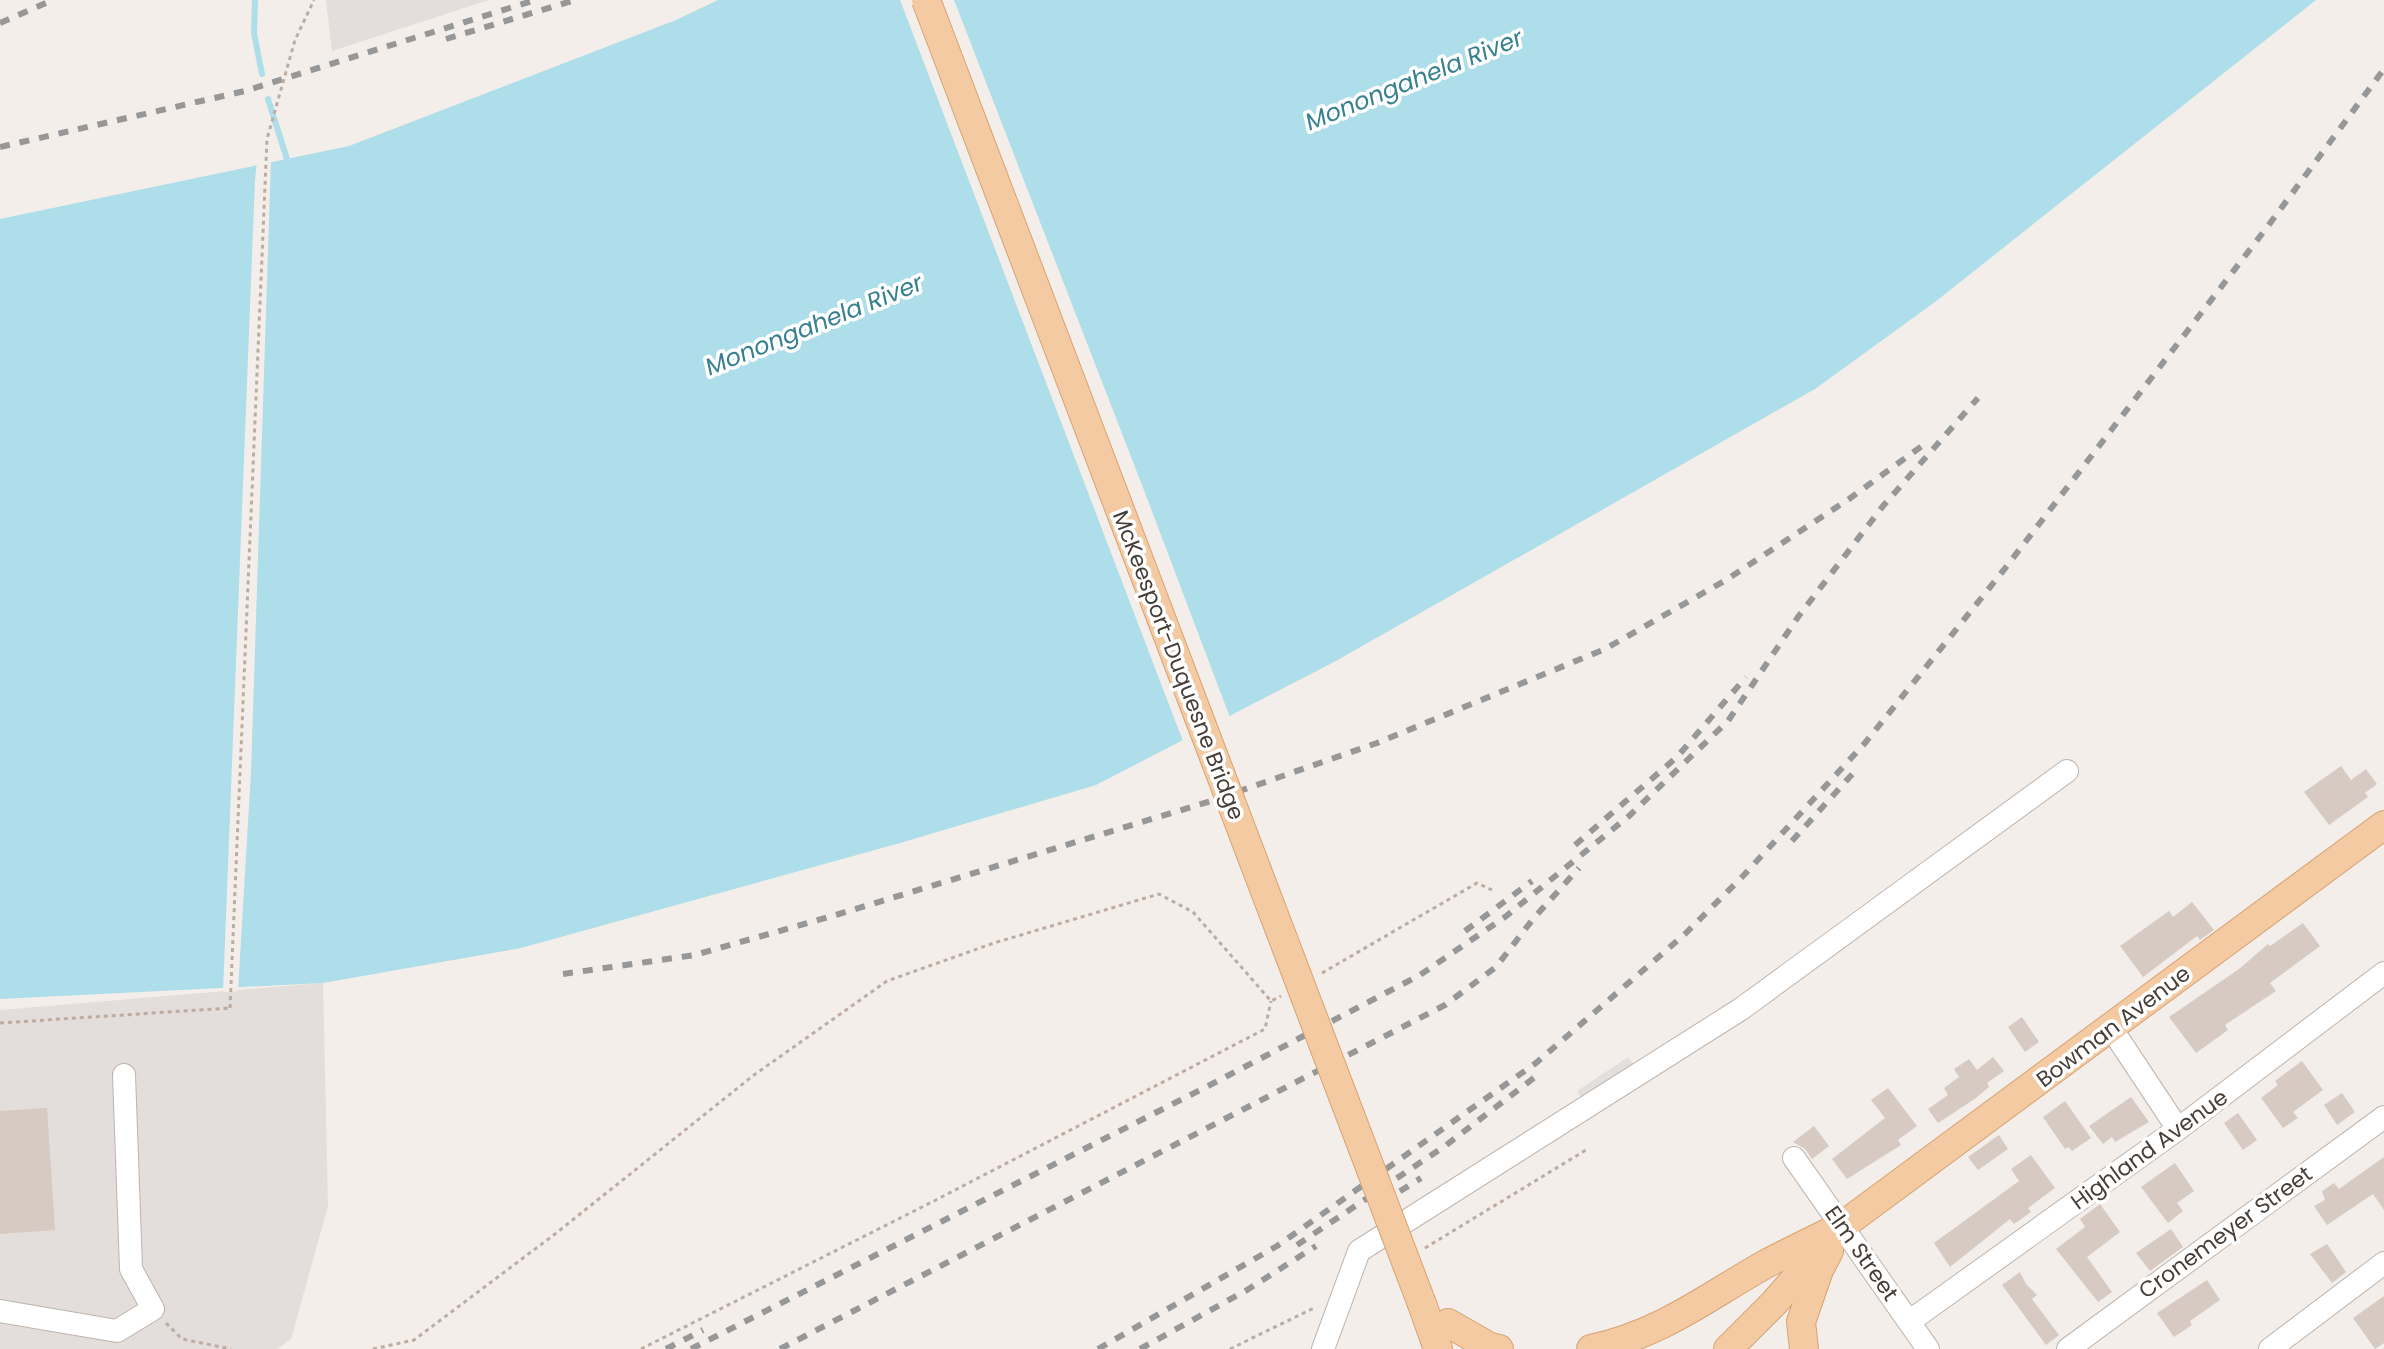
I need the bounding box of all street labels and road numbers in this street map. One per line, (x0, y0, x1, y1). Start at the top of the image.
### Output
street label: McKeesport-Duquesne Bridge (1105, 506, 1252, 824)
street label: Bowman Avenue (2030, 958, 2197, 1095)
street label: Highland Avenue (2064, 1082, 2234, 1217)
street label: Cronemeyer Street (2132, 1159, 2318, 1306)
street label: Elm Street (1817, 1199, 1906, 1307)

